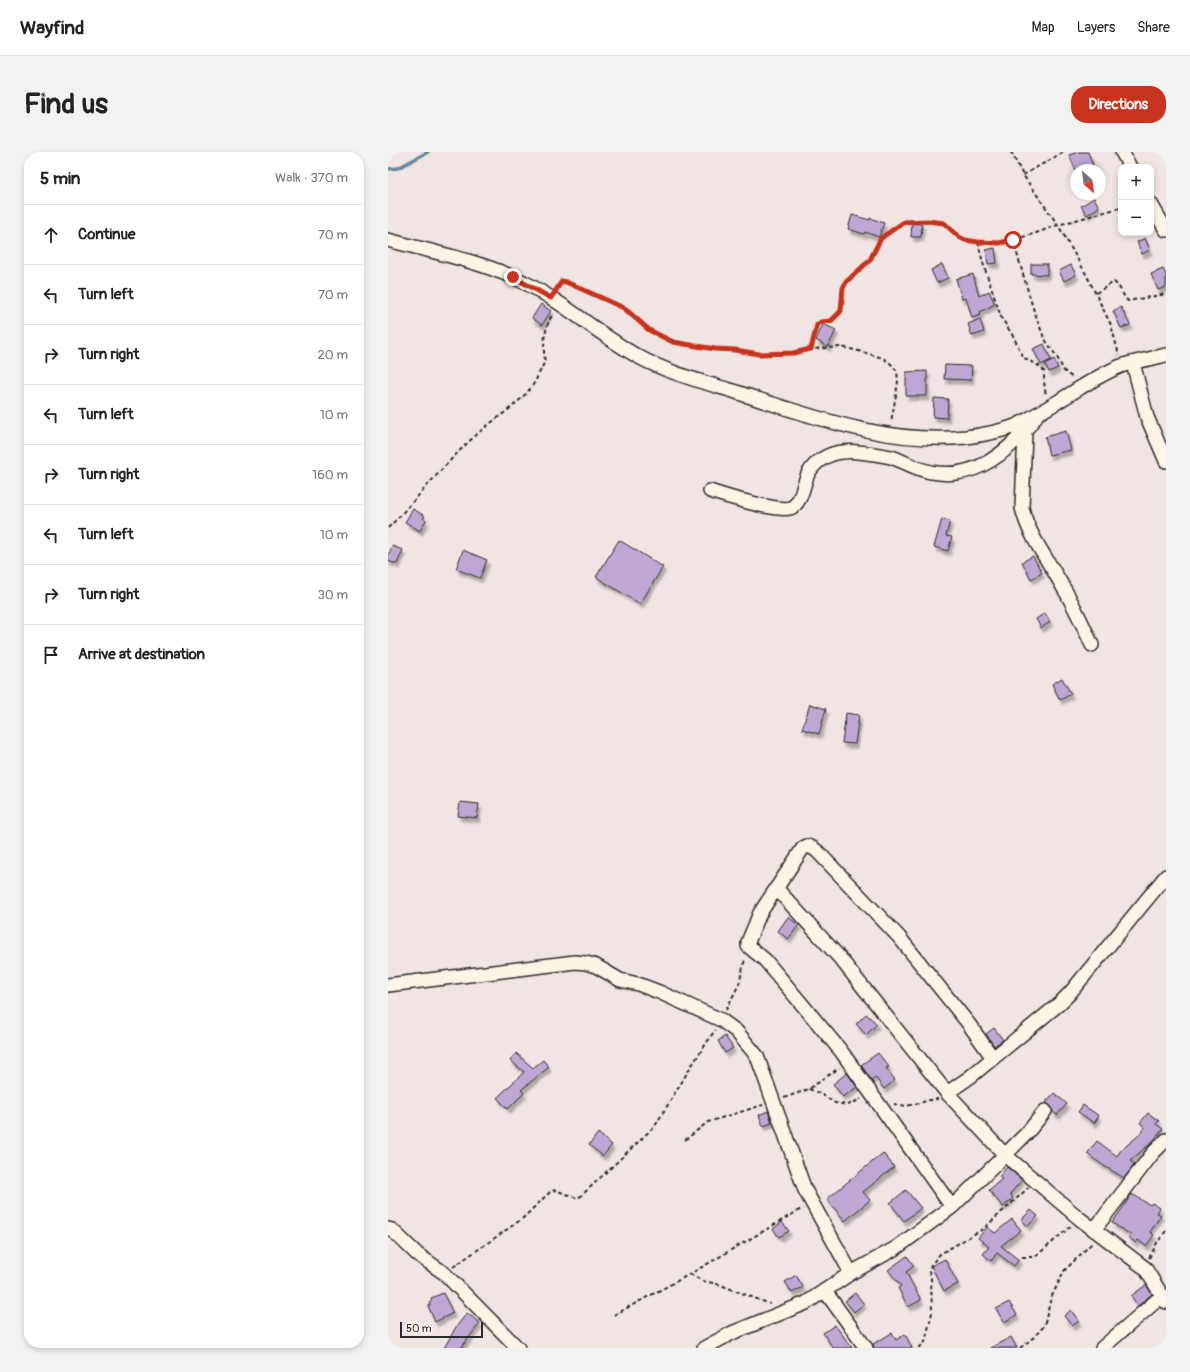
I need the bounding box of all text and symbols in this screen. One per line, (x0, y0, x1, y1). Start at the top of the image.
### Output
text: Wayfind (20, 16, 84, 40)
text: Map (1032, 19, 1055, 36)
text: Layers (1077, 19, 1115, 36)
text: Share (1137, 19, 1170, 36)
button: Directions (1071, 86, 1166, 123)
text: Find us (24, 87, 108, 122)
north arrow (1070, 164, 1106, 200)
map controls (1118, 164, 1154, 236)
button: + (1118, 164, 1154, 200)
text: 5 min (40, 168, 80, 189)
text: Walk · 370 m (275, 170, 348, 186)
button: − (1118, 200, 1154, 236)
icon: ahead (40, 224, 62, 246)
text: Continue (78, 225, 136, 244)
text: 70 m (318, 227, 348, 243)
route start (1004, 231, 1022, 249)
route end (504, 268, 522, 286)
icon: left (40, 284, 62, 306)
text: Turn left (78, 285, 134, 304)
text: 70 m (318, 287, 348, 303)
icon: right (40, 344, 62, 366)
text: Turn right (78, 345, 139, 364)
text: 20 m (317, 347, 348, 363)
icon: left (40, 404, 62, 426)
text: Turn left (78, 405, 134, 424)
text: 10 m (320, 407, 348, 423)
icon: right (40, 464, 62, 486)
text: Turn right (78, 465, 139, 484)
text: 160 m (312, 467, 348, 483)
icon: left (40, 524, 62, 546)
text: Turn left (78, 525, 134, 544)
text: 10 m (320, 527, 348, 543)
icon: right (40, 584, 62, 606)
text: Turn right (78, 585, 139, 604)
text: 30 m (318, 587, 348, 603)
icon: arrive (40, 644, 62, 666)
text: Arrive at destination (78, 645, 205, 664)
scale bar (400, 1320, 483, 1339)
text: 50 m (406, 1322, 432, 1335)

